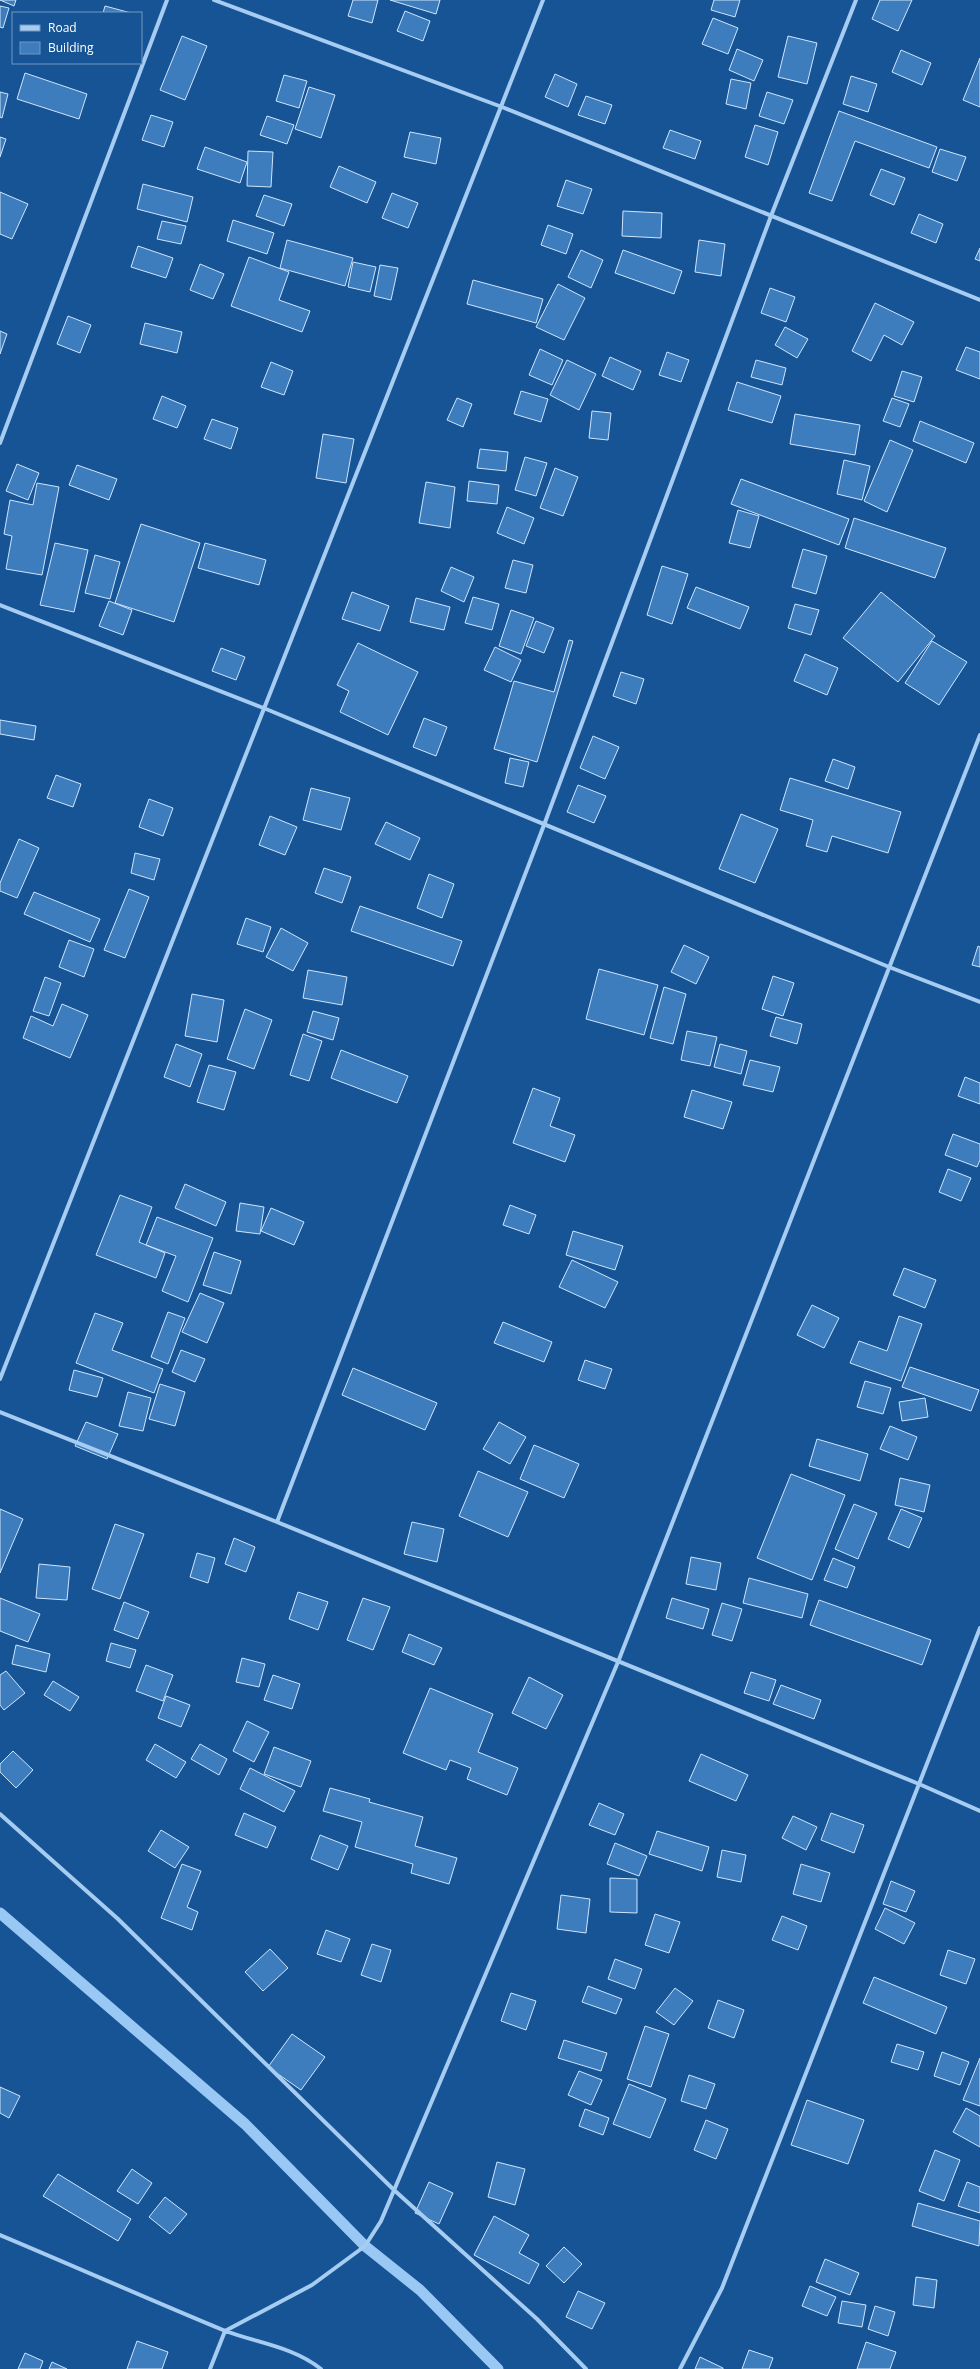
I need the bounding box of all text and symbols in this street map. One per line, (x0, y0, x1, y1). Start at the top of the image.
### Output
legend (12, 12, 142, 64)
text: Road (48, 19, 77, 36)
text: Building (48, 39, 94, 56)

